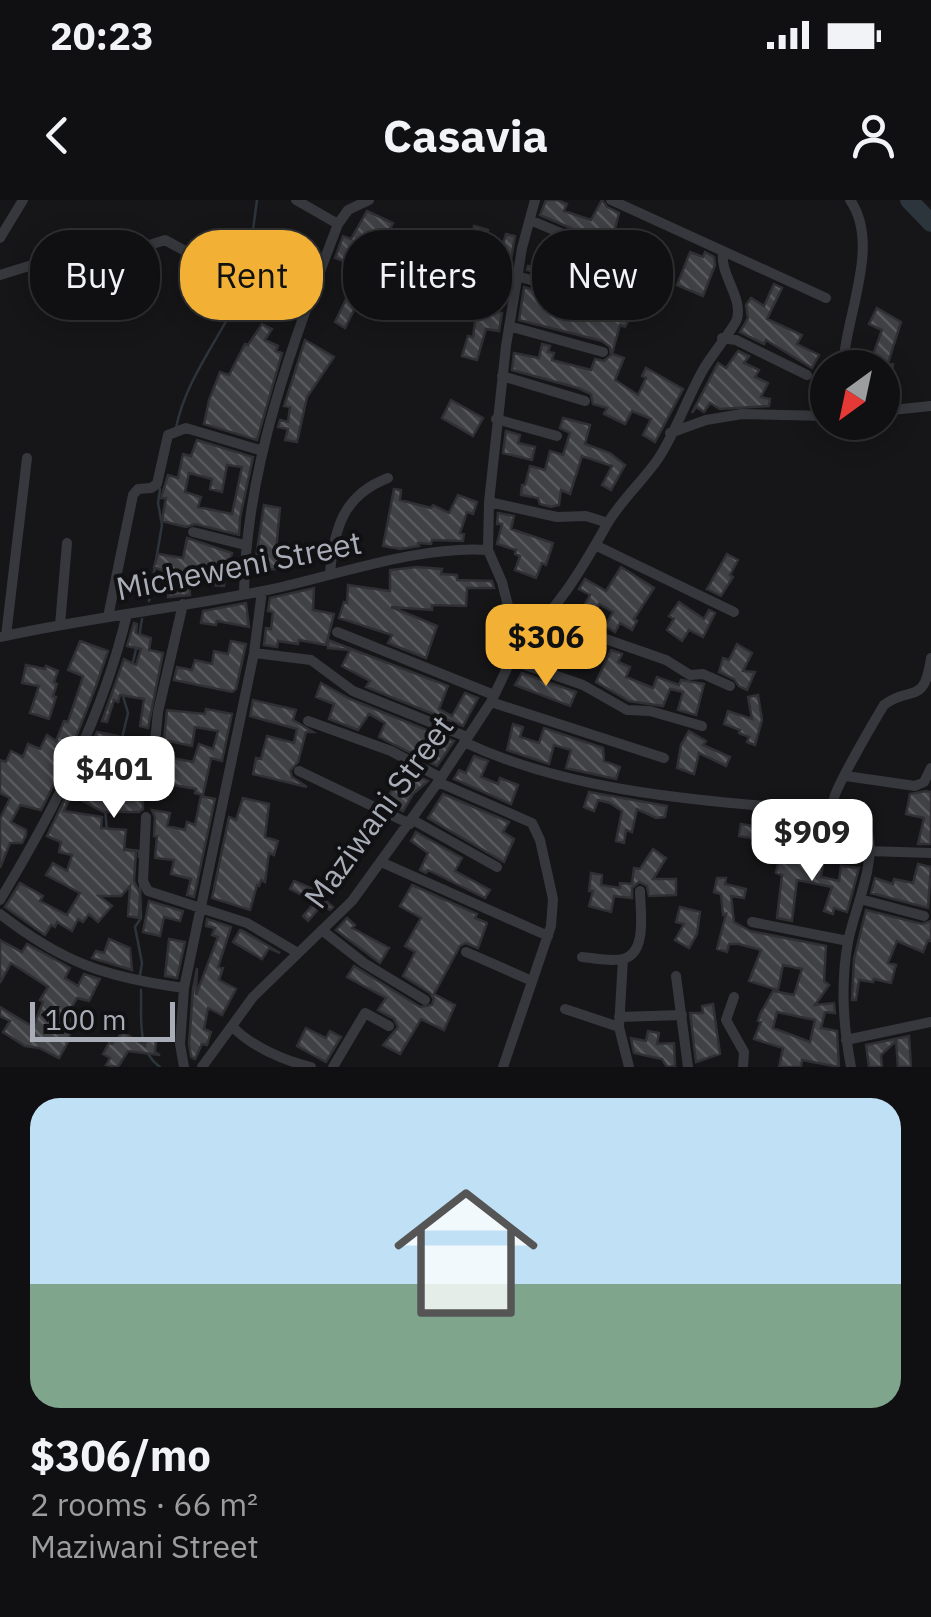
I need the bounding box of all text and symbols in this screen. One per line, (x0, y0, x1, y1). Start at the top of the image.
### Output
text: 20:23 (50, 11, 154, 60)
text: Casavia (383, 106, 548, 164)
icon: back (30, 108, 85, 163)
icon: person (846, 108, 901, 163)
chip: Buy (30, 230, 160, 320)
chip: Rent (180, 230, 323, 320)
chip: Filters (343, 230, 512, 320)
chip: New (532, 230, 673, 320)
north arrow (810, 350, 900, 440)
map controls (810, 350, 900, 440)
street label: Micheweni Street (113, 521, 365, 609)
pin: $306 (487, 604, 605, 689)
text: $306 (508, 615, 584, 657)
street label: Maziwani Street (294, 707, 462, 916)
pin: $401 (55, 736, 173, 821)
text: $401 (76, 747, 152, 789)
pin: $909 (753, 799, 871, 884)
text: $909 (774, 810, 850, 852)
scale bar (30, 997, 175, 1041)
text: 100 m (45, 1001, 126, 1038)
icon: home (376, 1163, 556, 1343)
text: $306/mo (30, 1428, 211, 1483)
text: 2 rooms · 66 m² (30, 1483, 258, 1525)
text: Maziwani Street (30, 1525, 259, 1567)

